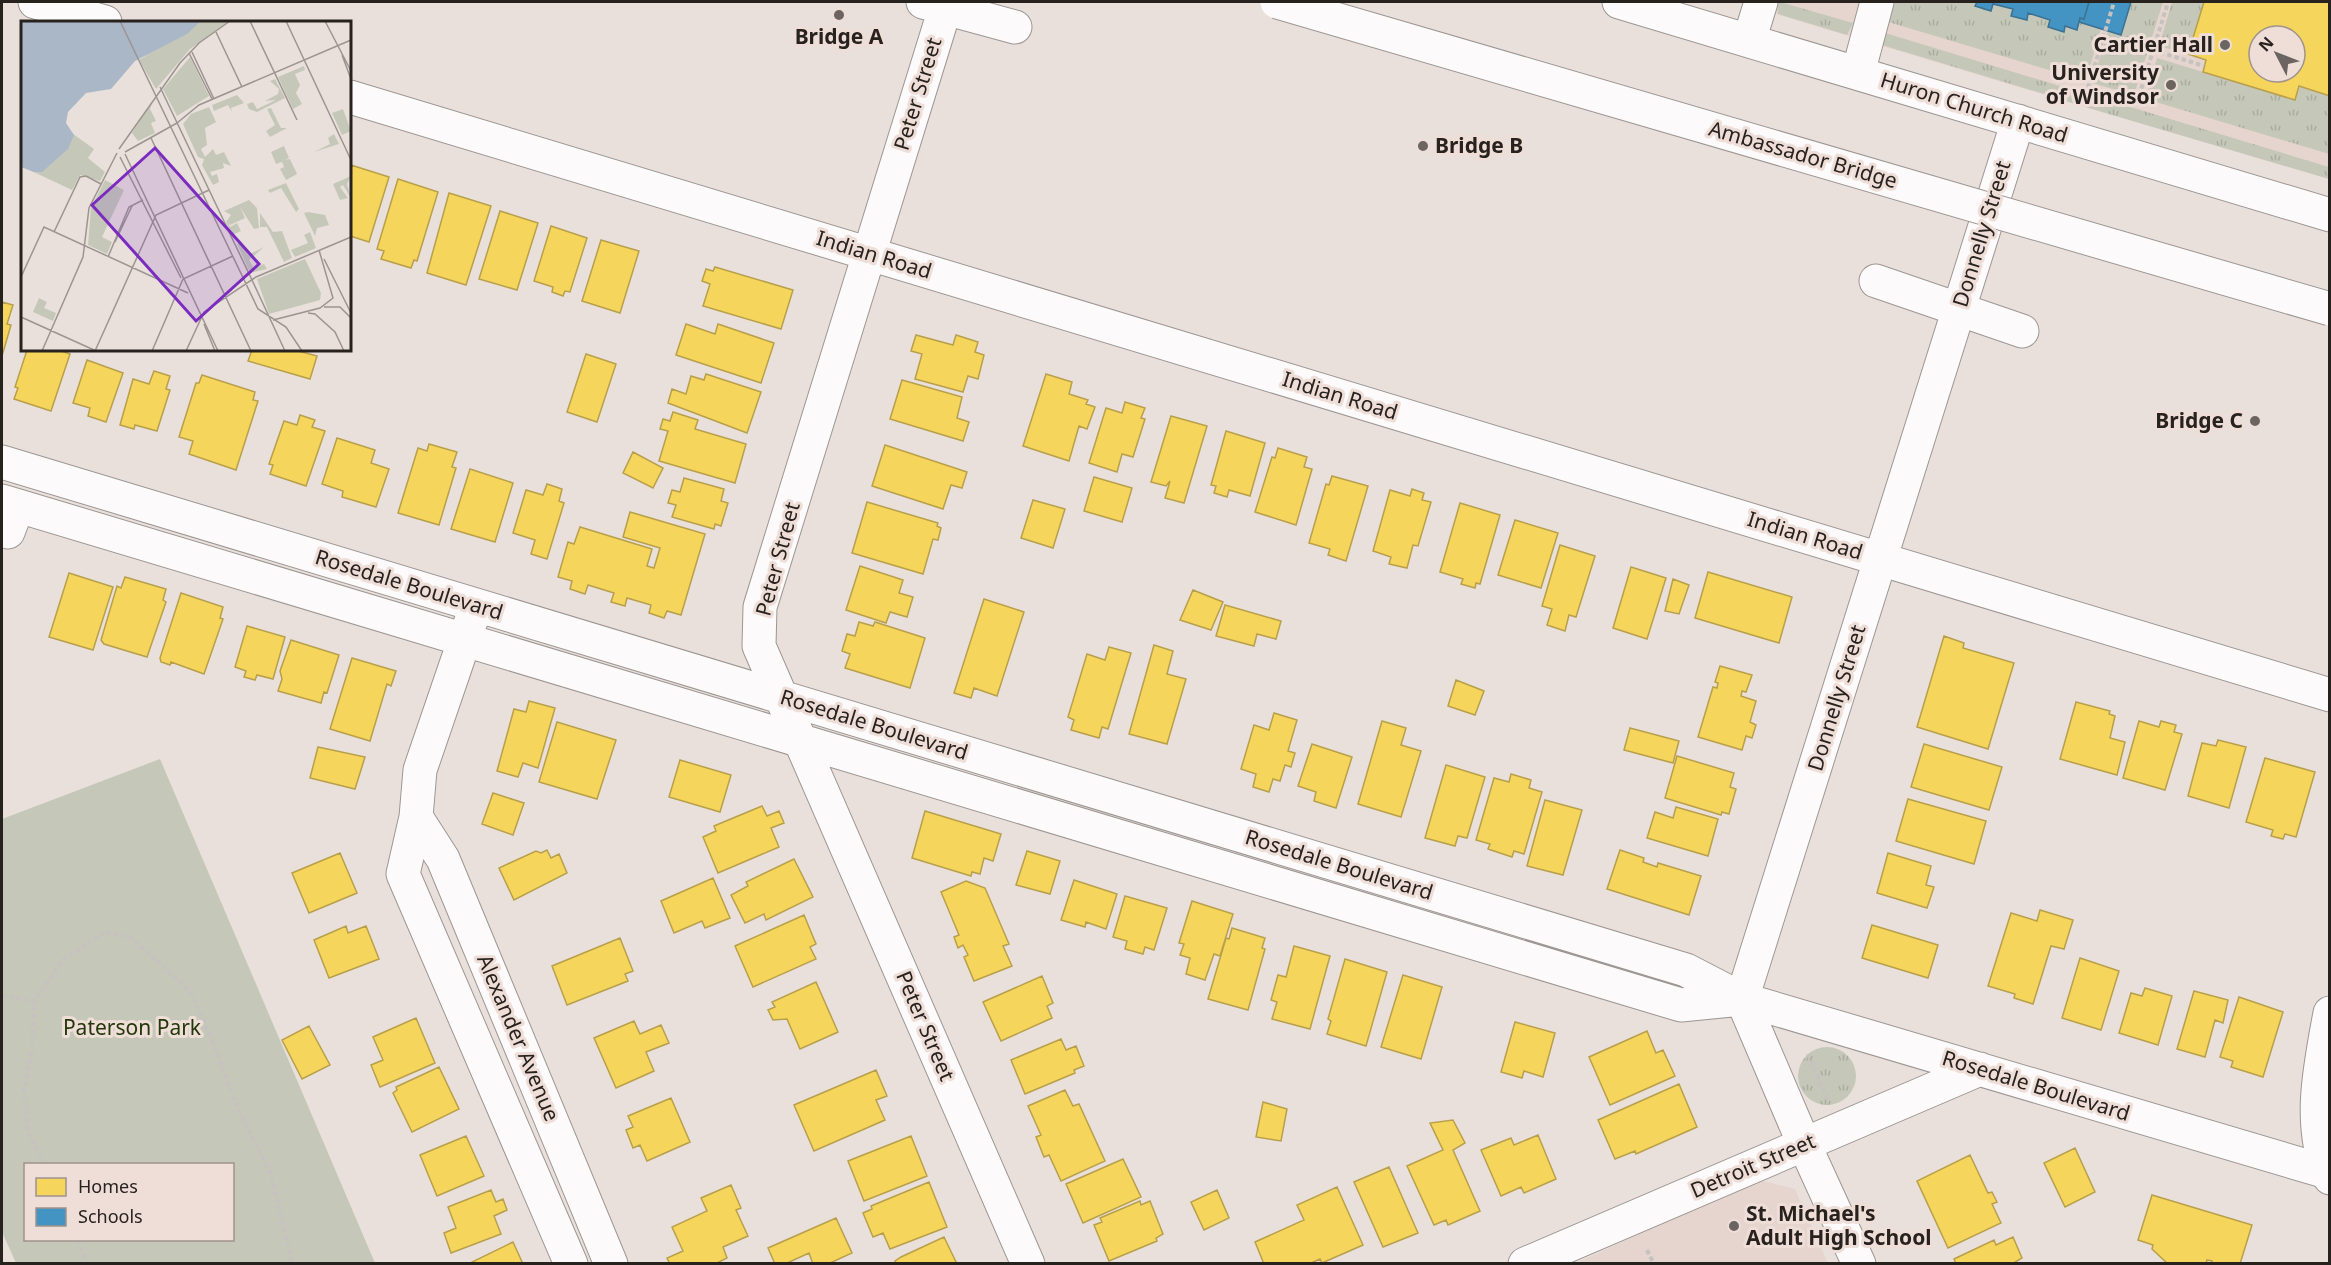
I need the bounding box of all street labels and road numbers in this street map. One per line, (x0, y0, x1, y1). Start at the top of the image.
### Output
street label: Peter Street (887, 33, 948, 154)
street label: Huron Church Road (1877, 65, 2071, 149)
street label: Ambassador Bridge (1706, 114, 1901, 194)
street label: Donnelly Street (1946, 157, 2017, 310)
street label: Indian Road (813, 223, 935, 285)
street label: Indian Road (1279, 364, 1401, 426)
street label: Peter Street (748, 498, 806, 619)
street label: Indian Road (1744, 504, 1866, 566)
street label: Rosedale Boulevard (312, 542, 507, 626)
street label: Donnelly Street (1801, 621, 1872, 774)
street label: Rosedale Boulevard (777, 682, 972, 766)
street label: Rosedale Boulevard (1242, 822, 1437, 906)
street label: Alexander Avenue (471, 950, 567, 1125)
street label: Peter Street (890, 966, 962, 1085)
street label: Rosedale Boulevard (1939, 1043, 2134, 1127)
street label: Detroit Street (1686, 1126, 1820, 1204)

